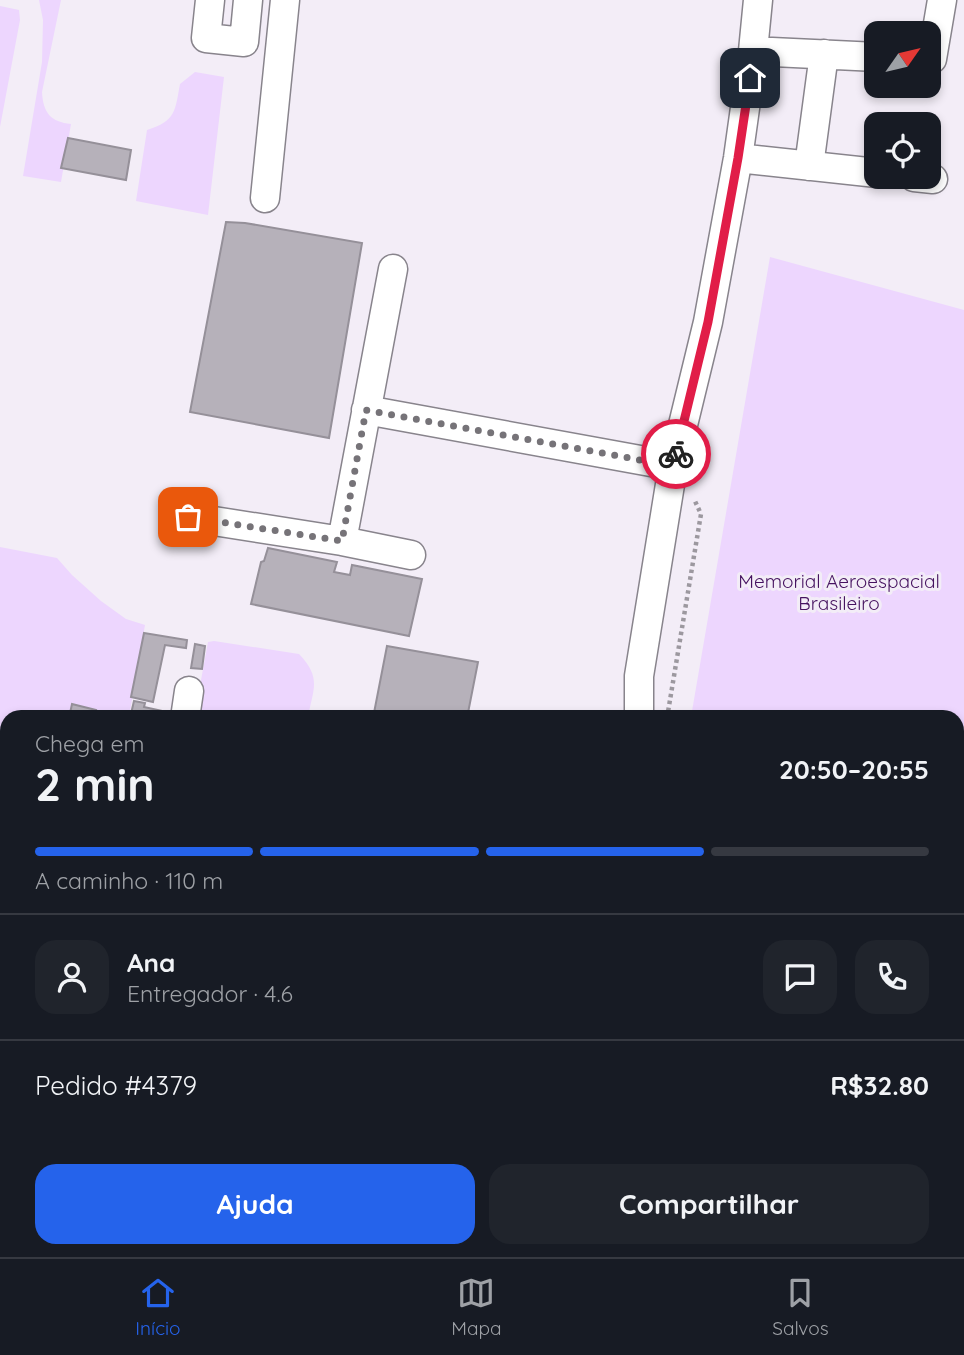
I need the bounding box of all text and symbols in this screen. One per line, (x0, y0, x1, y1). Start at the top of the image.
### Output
north arrow (864, 21, 942, 98)
map controls (864, 21, 941, 189)
pin (720, 48, 780, 108)
icon: home (731, 59, 769, 97)
button: locate (864, 112, 941, 189)
courier (641, 419, 711, 489)
icon: bike (657, 435, 695, 473)
pin (158, 487, 218, 547)
icon: bag (169, 498, 207, 536)
park label: Memorial Aeroespacial Brasileiro (738, 569, 940, 615)
text: Chega em (35, 729, 144, 758)
text: 20:50–20:55 (779, 753, 929, 786)
text: 2 min (35, 755, 155, 813)
text: A caminho · 110 m (35, 866, 223, 895)
button: person (35, 940, 109, 1014)
button: chat (763, 940, 837, 1014)
button: phone (855, 940, 929, 1014)
text: Ana (127, 946, 175, 979)
text: Entregador · 4.6 (127, 979, 293, 1008)
text: Pedido #4379 (35, 1069, 197, 1102)
text: R$32.80 (830, 1069, 929, 1102)
button: Ajuda (35, 1164, 475, 1244)
button: Compartilhar (489, 1164, 929, 1244)
tab: Início (135, 1274, 181, 1340)
tab: Mapa (451, 1274, 502, 1340)
tab: Salvos (772, 1274, 829, 1340)

